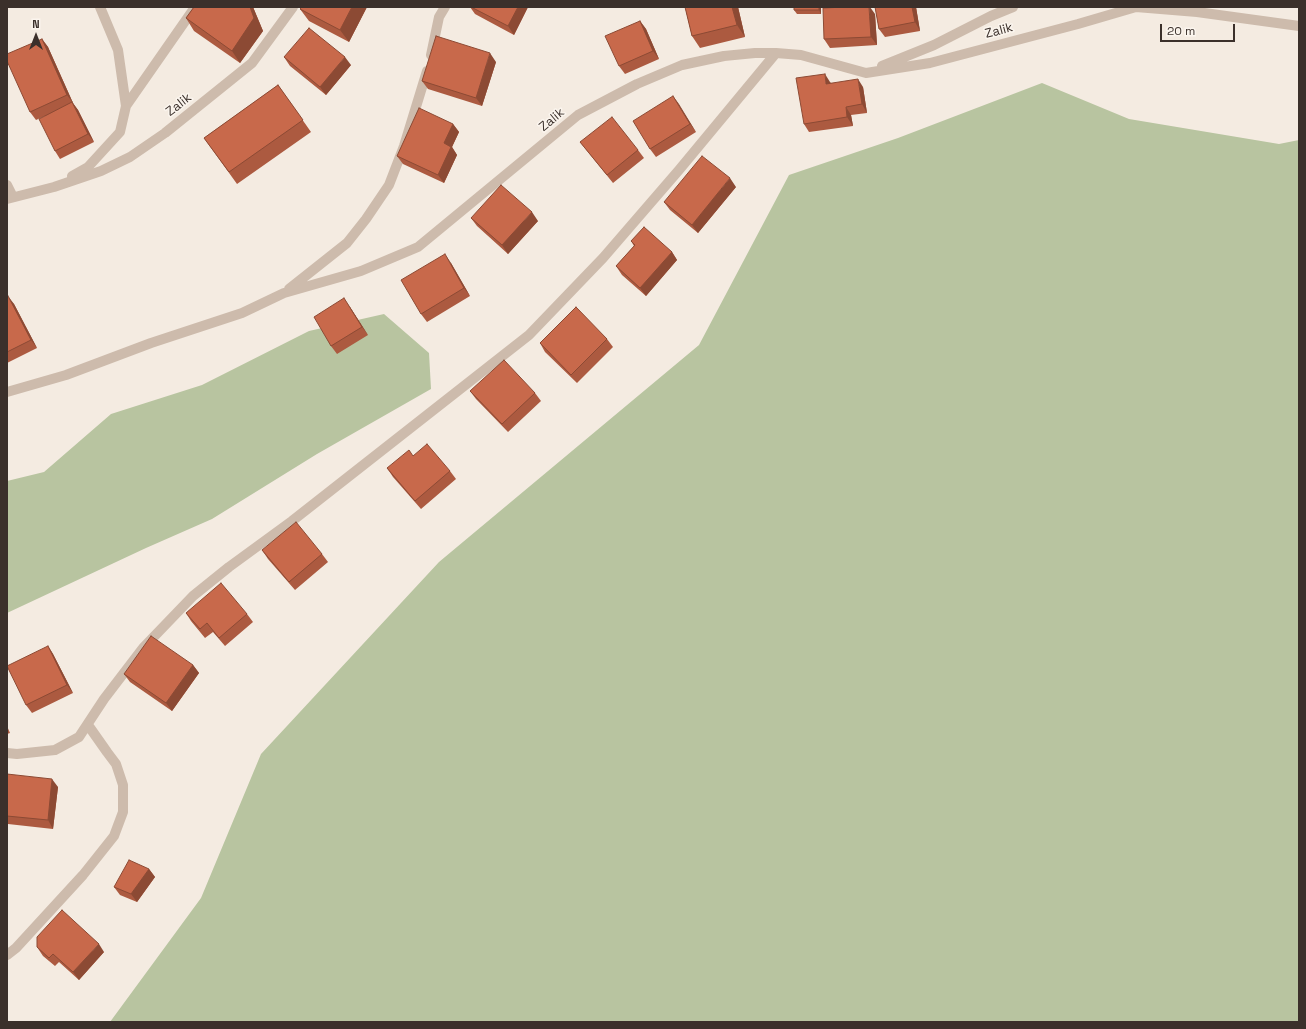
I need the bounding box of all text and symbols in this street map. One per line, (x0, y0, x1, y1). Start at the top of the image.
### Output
north arrow (16, 16, 56, 56)
scale bar (1162, 16, 1237, 42)
text: N (32, 17, 40, 31)
street label: Zalik (983, 20, 1015, 42)
text: 20 m (1167, 23, 1195, 39)
street label: Zalik (163, 90, 195, 120)
street label: Zalik (536, 105, 568, 135)

